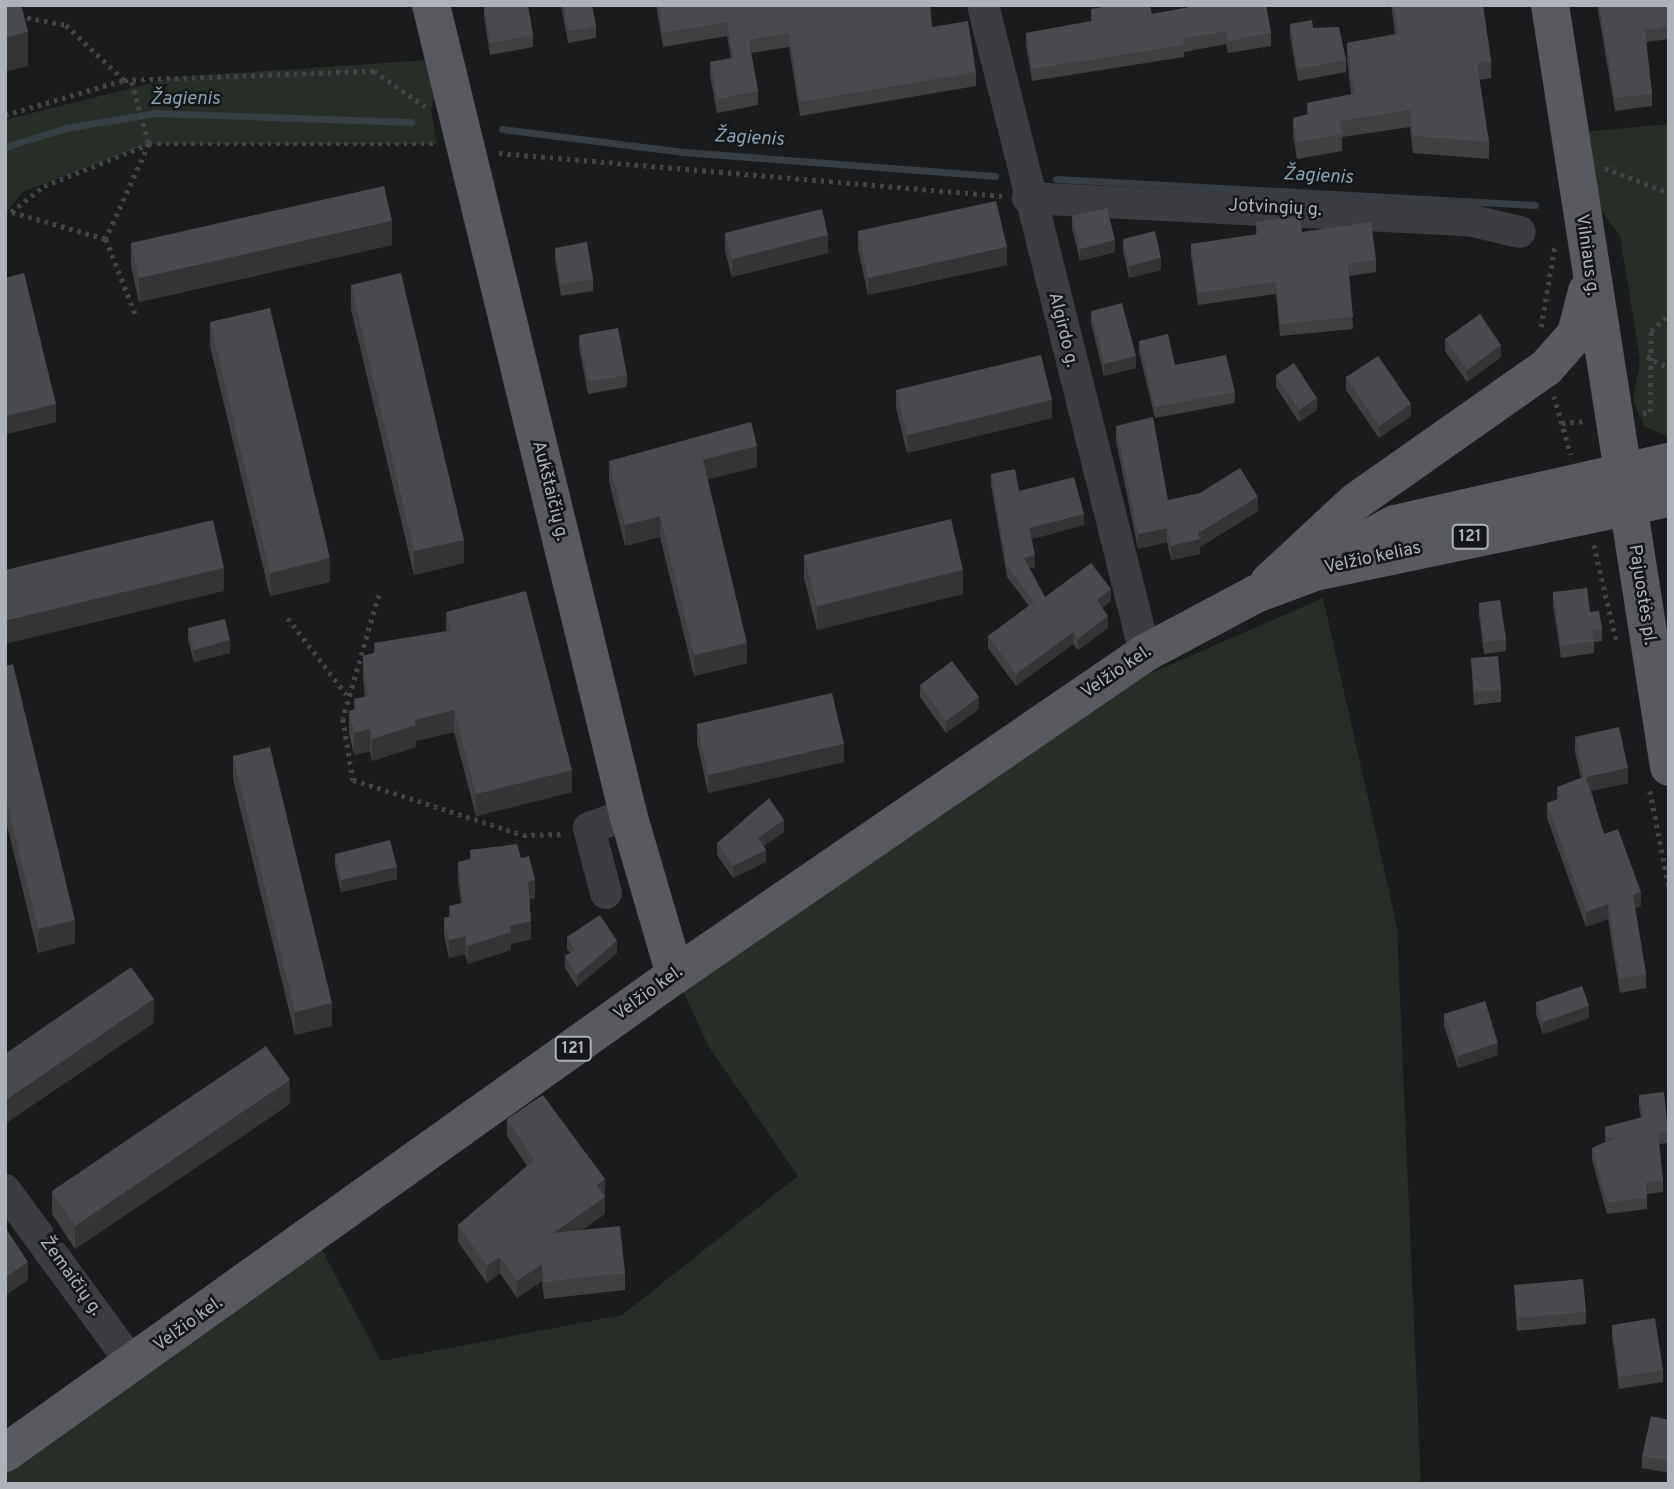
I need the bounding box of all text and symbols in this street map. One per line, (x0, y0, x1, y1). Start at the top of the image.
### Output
water label: Žagienis (150, 89, 220, 111)
water label: Žagienis (713, 126, 785, 152)
water label: Žagienis (1282, 164, 1354, 190)
street label: Jotvingių g. (1228, 196, 1322, 222)
street label: Vilniaus g. (1570, 213, 1602, 297)
street label: Algirdo g. (1042, 290, 1082, 370)
street label: Aukštaičių g. (526, 439, 572, 543)
road number: 121 (1451, 524, 1489, 550)
street label: Velžio kelias (1323, 538, 1423, 580)
street label: Pajuostės pl. (1622, 543, 1660, 647)
street label: Velžio kel. (1078, 642, 1156, 704)
street label: Velžio kel. (610, 962, 688, 1026)
road number: 121 (554, 1036, 592, 1062)
street label: Žemaičių g. (34, 1233, 106, 1321)
street label: Velžio kel. (150, 1293, 228, 1357)

